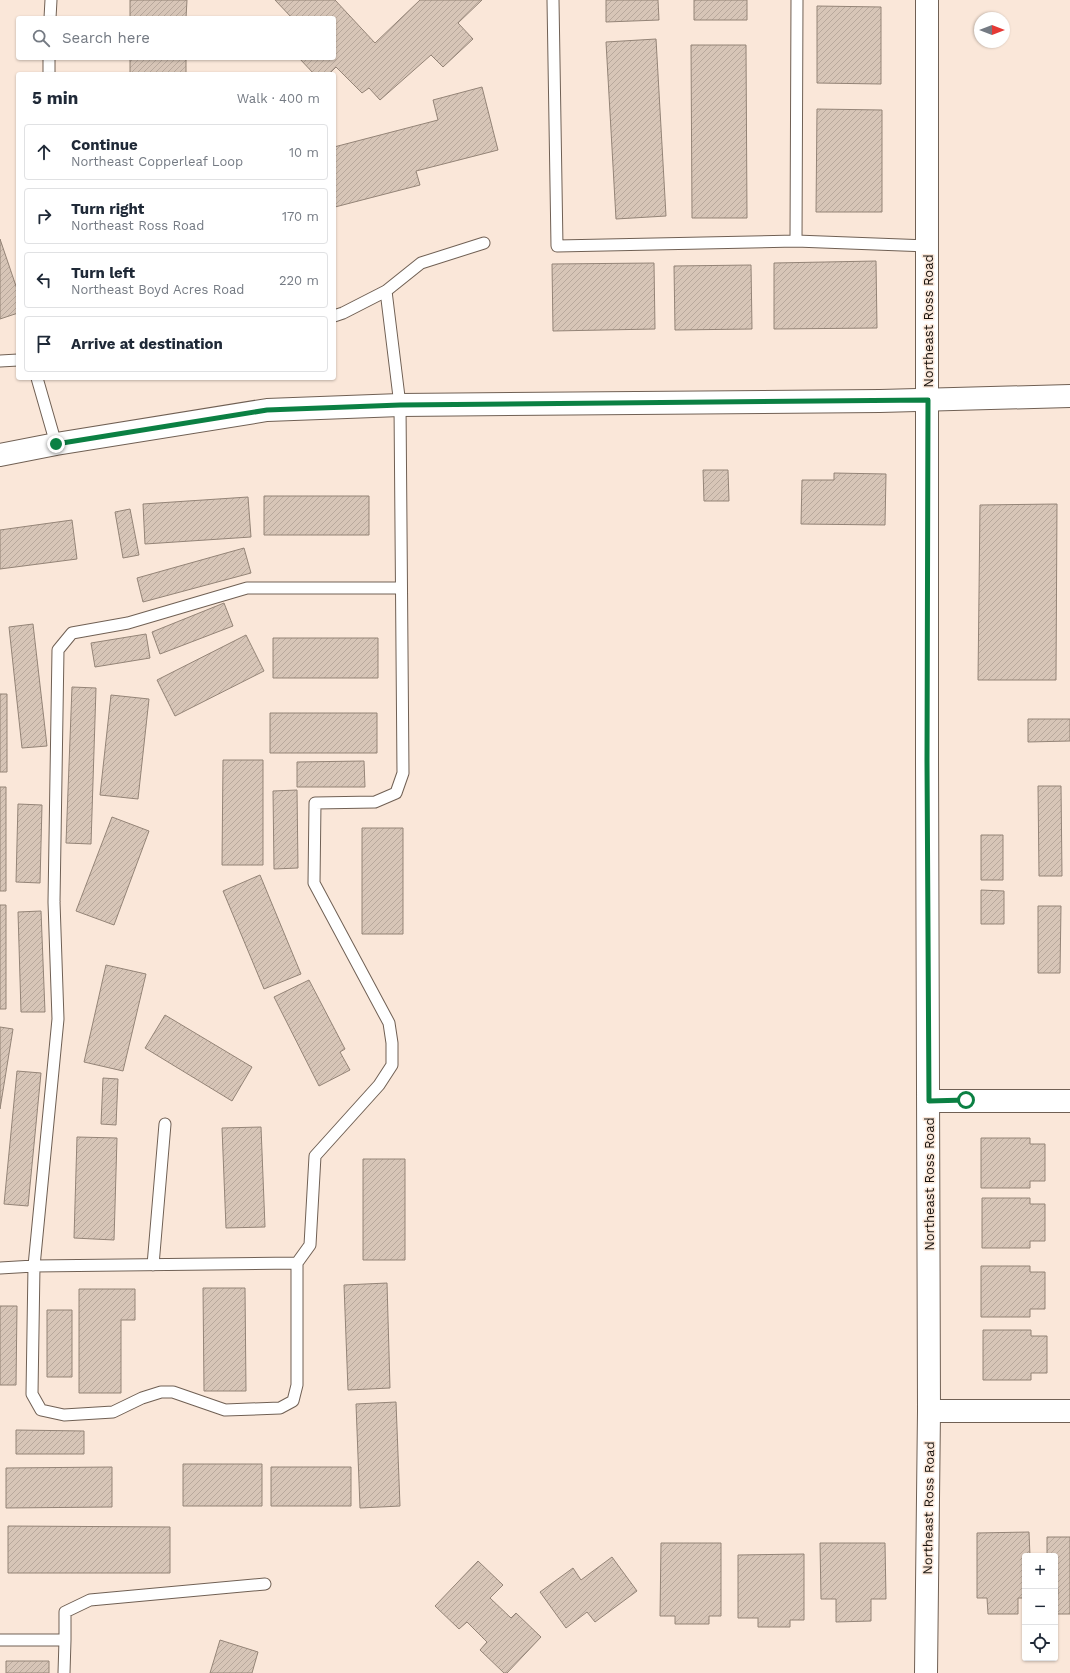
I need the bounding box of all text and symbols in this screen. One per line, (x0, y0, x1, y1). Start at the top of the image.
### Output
north arrow (974, 12, 1010, 48)
search box (16, 16, 336, 60)
icon: search (30, 27, 52, 49)
text: Search here (62, 29, 150, 47)
text: 5 min (32, 88, 78, 108)
text: Walk · 400 m (237, 91, 320, 106)
text: Continue (71, 136, 138, 154)
icon: ahead (33, 141, 55, 163)
text: 10 m (289, 145, 319, 160)
text: Northeast Copperleaf Loop (71, 154, 243, 169)
text: Turn right (71, 200, 144, 218)
icon: right (33, 205, 55, 227)
text: 170 m (282, 209, 319, 224)
text: Northeast Ross Road (71, 218, 204, 233)
street label: Northeast Ross Road (921, 254, 936, 388)
text: Turn left (71, 264, 135, 282)
icon: left (33, 269, 55, 291)
text: 220 m (279, 273, 319, 288)
text: Northeast Boyd Acres Road (71, 282, 244, 297)
icon: arrive (33, 333, 55, 355)
text: Arrive at destination (71, 335, 223, 353)
route end (47, 435, 65, 453)
route start (957, 1091, 975, 1109)
street label: Northeast Ross Road (922, 1117, 937, 1251)
street label: Northeast Ross Road (920, 1441, 937, 1575)
map controls (1022, 1553, 1058, 1661)
button: + (1022, 1553, 1058, 1589)
button: − (1022, 1589, 1058, 1625)
button: locate (1022, 1625, 1058, 1661)

